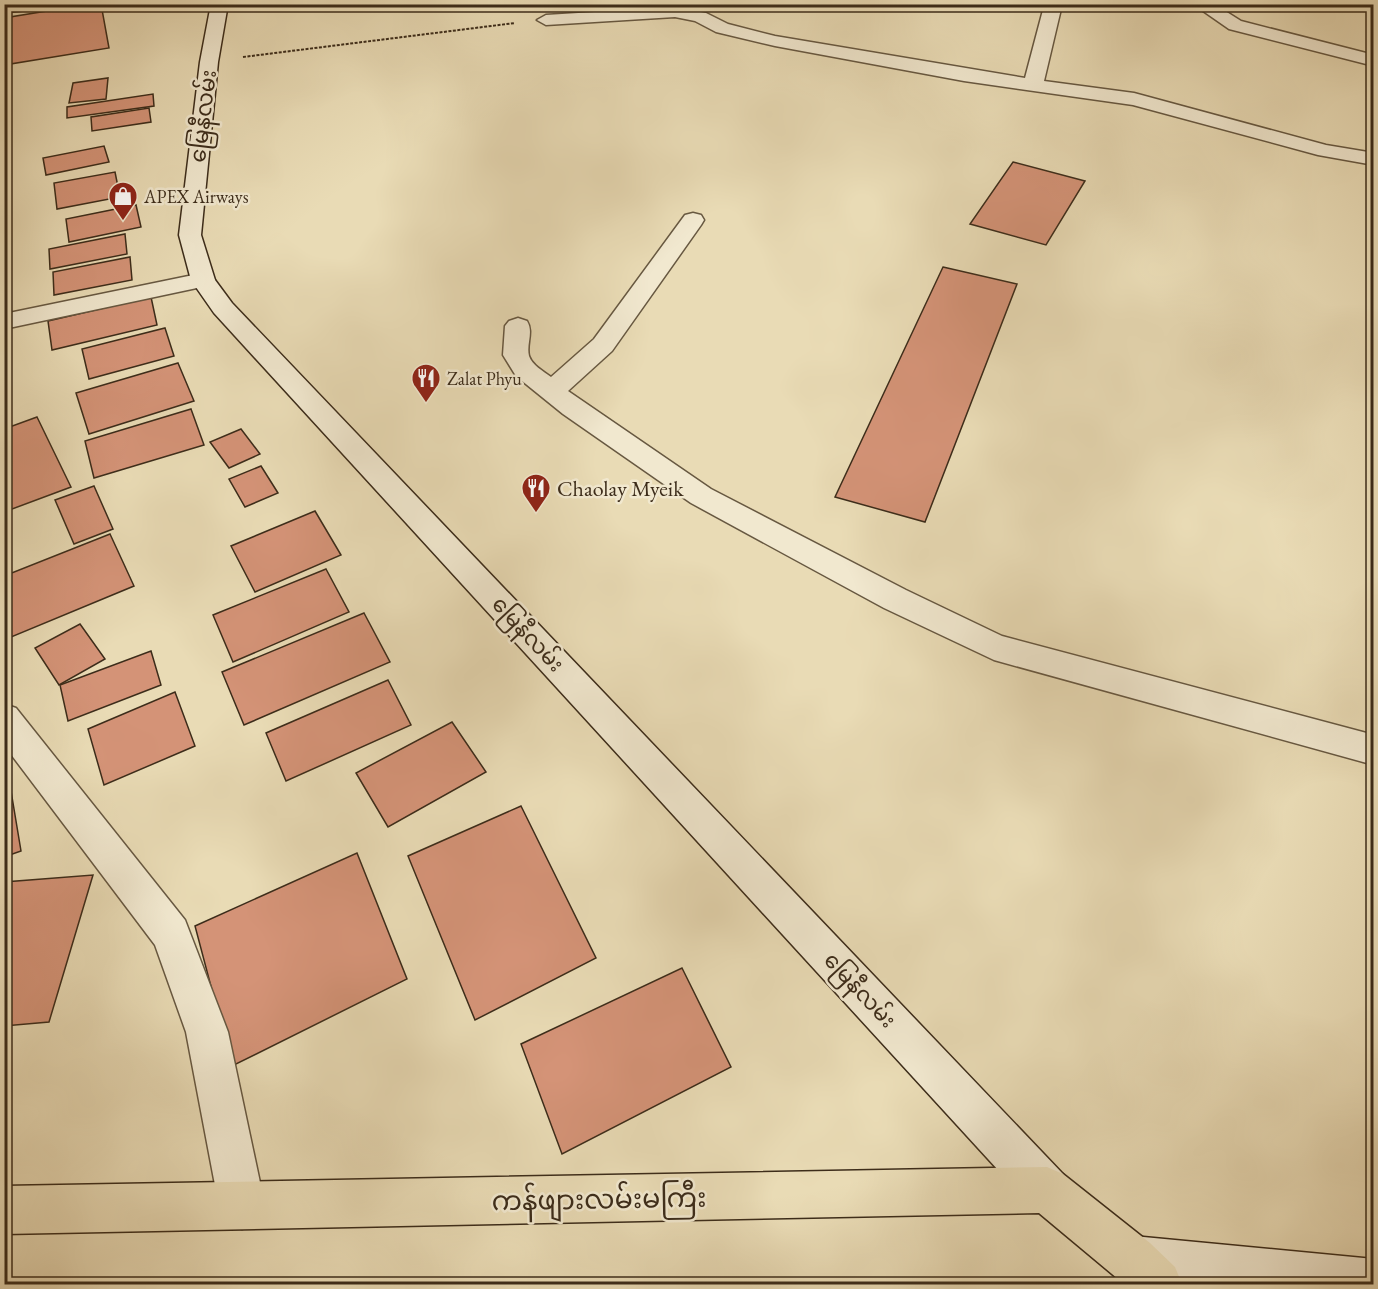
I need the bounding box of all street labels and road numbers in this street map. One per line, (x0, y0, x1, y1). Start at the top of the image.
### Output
street label: မြေနီလမ်း (182, 68, 226, 164)
street label: မြေနီလမ်း (483, 589, 571, 680)
street label: မြေနီလမ်း (815, 945, 903, 1036)
street label: ကန်ဖျားလမ်းမကြီး (491, 1179, 707, 1223)

